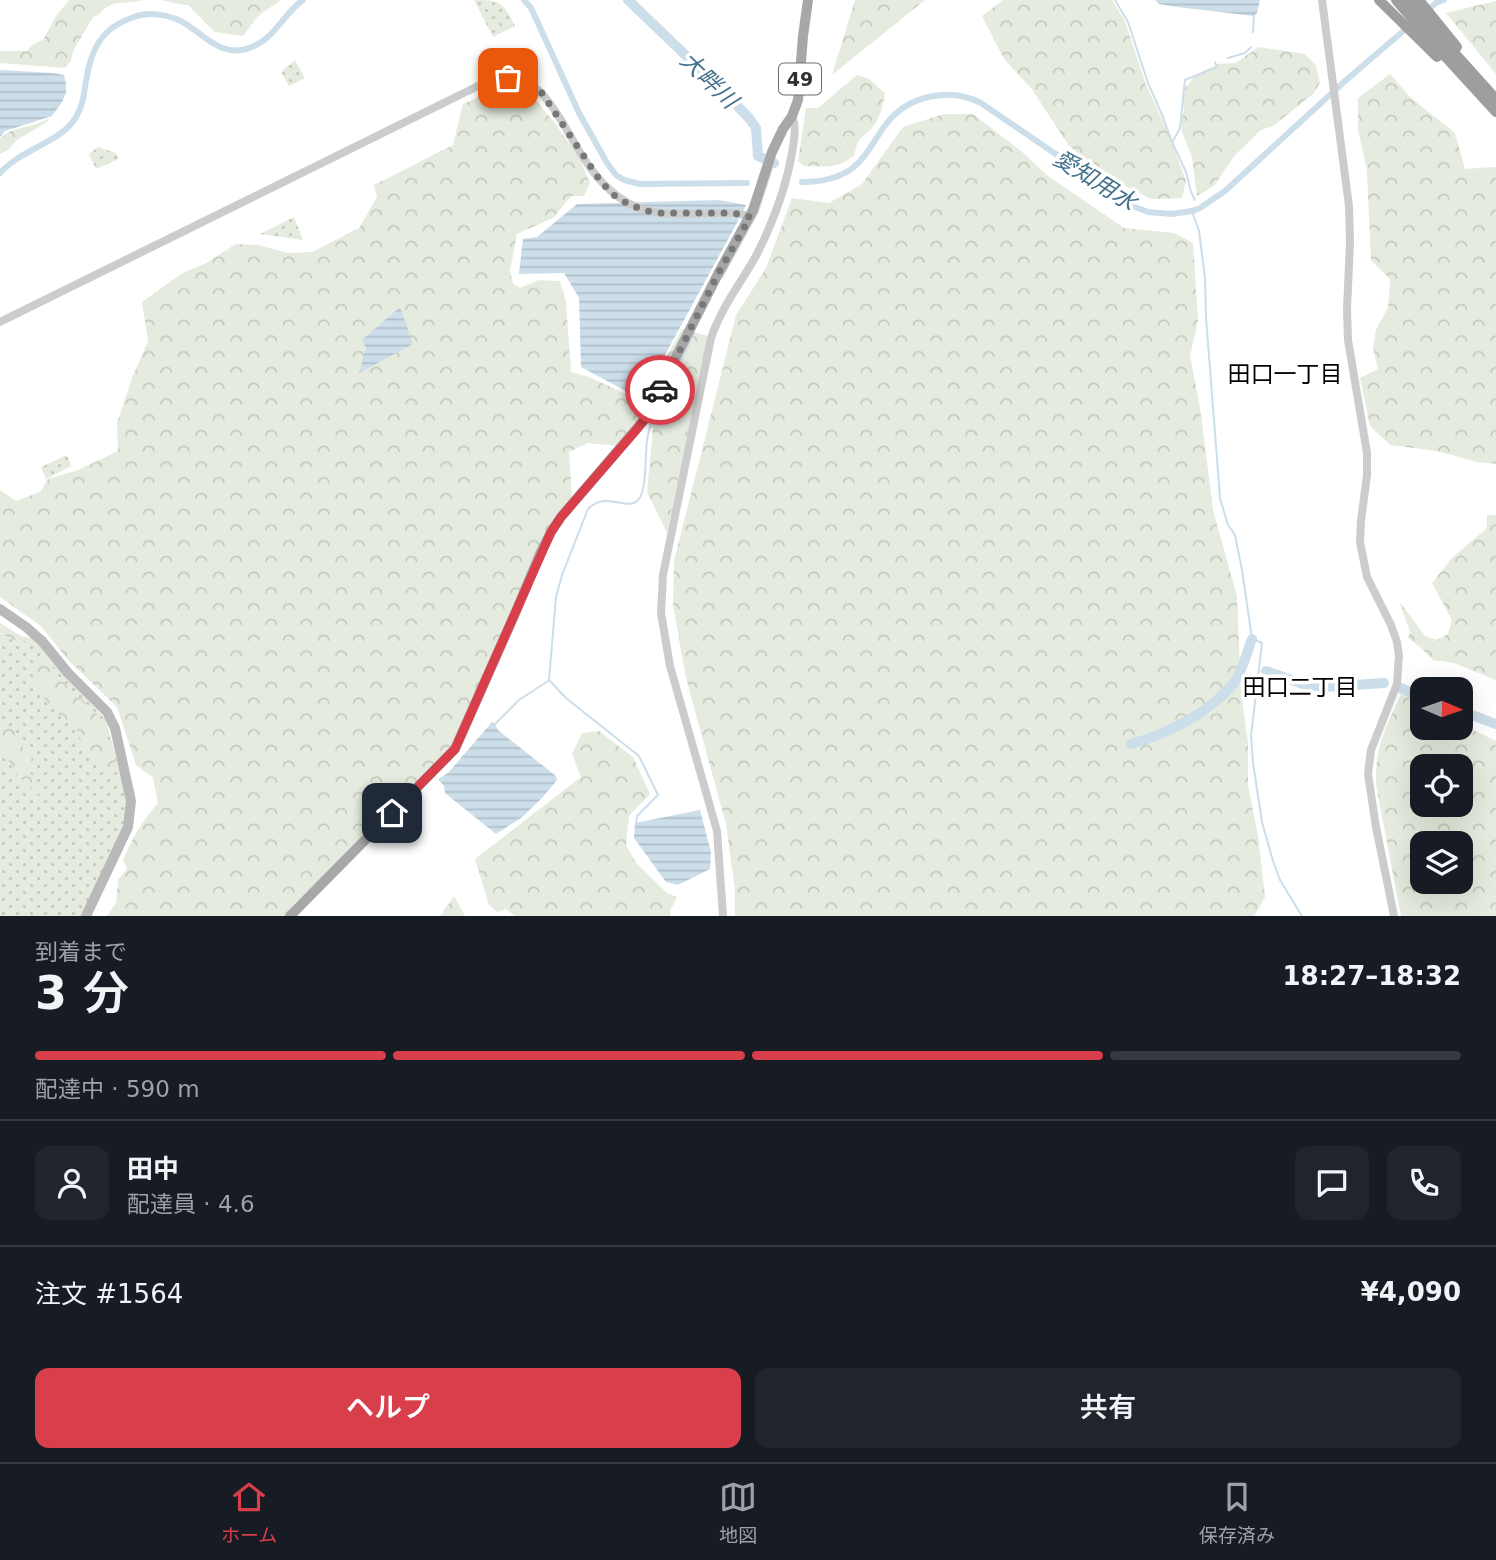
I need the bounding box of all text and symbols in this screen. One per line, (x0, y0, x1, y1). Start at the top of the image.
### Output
water label: 大畔川 (675, 47, 745, 115)
pin (478, 48, 538, 108)
icon: bag (489, 59, 527, 97)
road number: 49 (779, 64, 821, 94)
water label: 愛知用水 (1049, 145, 1143, 217)
courier (625, 355, 695, 425)
district label: 田口一丁目 (1228, 361, 1343, 387)
icon: car (641, 371, 679, 409)
district label: 田口二丁目 (1243, 674, 1358, 700)
north arrow (1410, 677, 1474, 740)
map controls (1410, 677, 1473, 894)
button: locate (1410, 754, 1473, 817)
pin (362, 783, 422, 843)
icon: home (373, 794, 411, 832)
button: layers (1410, 831, 1473, 894)
text: 到着まで (35, 939, 127, 965)
text: 18:27–18:32 (1282, 961, 1461, 991)
text: 3 分 (35, 966, 129, 1020)
text: 配達中 · 590 m (35, 1076, 200, 1102)
button: person (35, 1146, 109, 1220)
button: chat (1295, 1146, 1369, 1220)
button: phone (1387, 1146, 1461, 1220)
text: 田中 (127, 1154, 179, 1184)
text: 配達員 · 4.6 (127, 1191, 255, 1217)
text: ¥4,090 (1361, 1277, 1461, 1307)
text: 注文 #1564 (35, 1279, 183, 1309)
button: ヘルプ (35, 1368, 741, 1448)
button: 共有 (755, 1368, 1461, 1448)
tab: ホーム (221, 1478, 277, 1547)
tab: 地図 (719, 1478, 757, 1547)
tab: 保存済み (1199, 1478, 1275, 1547)

